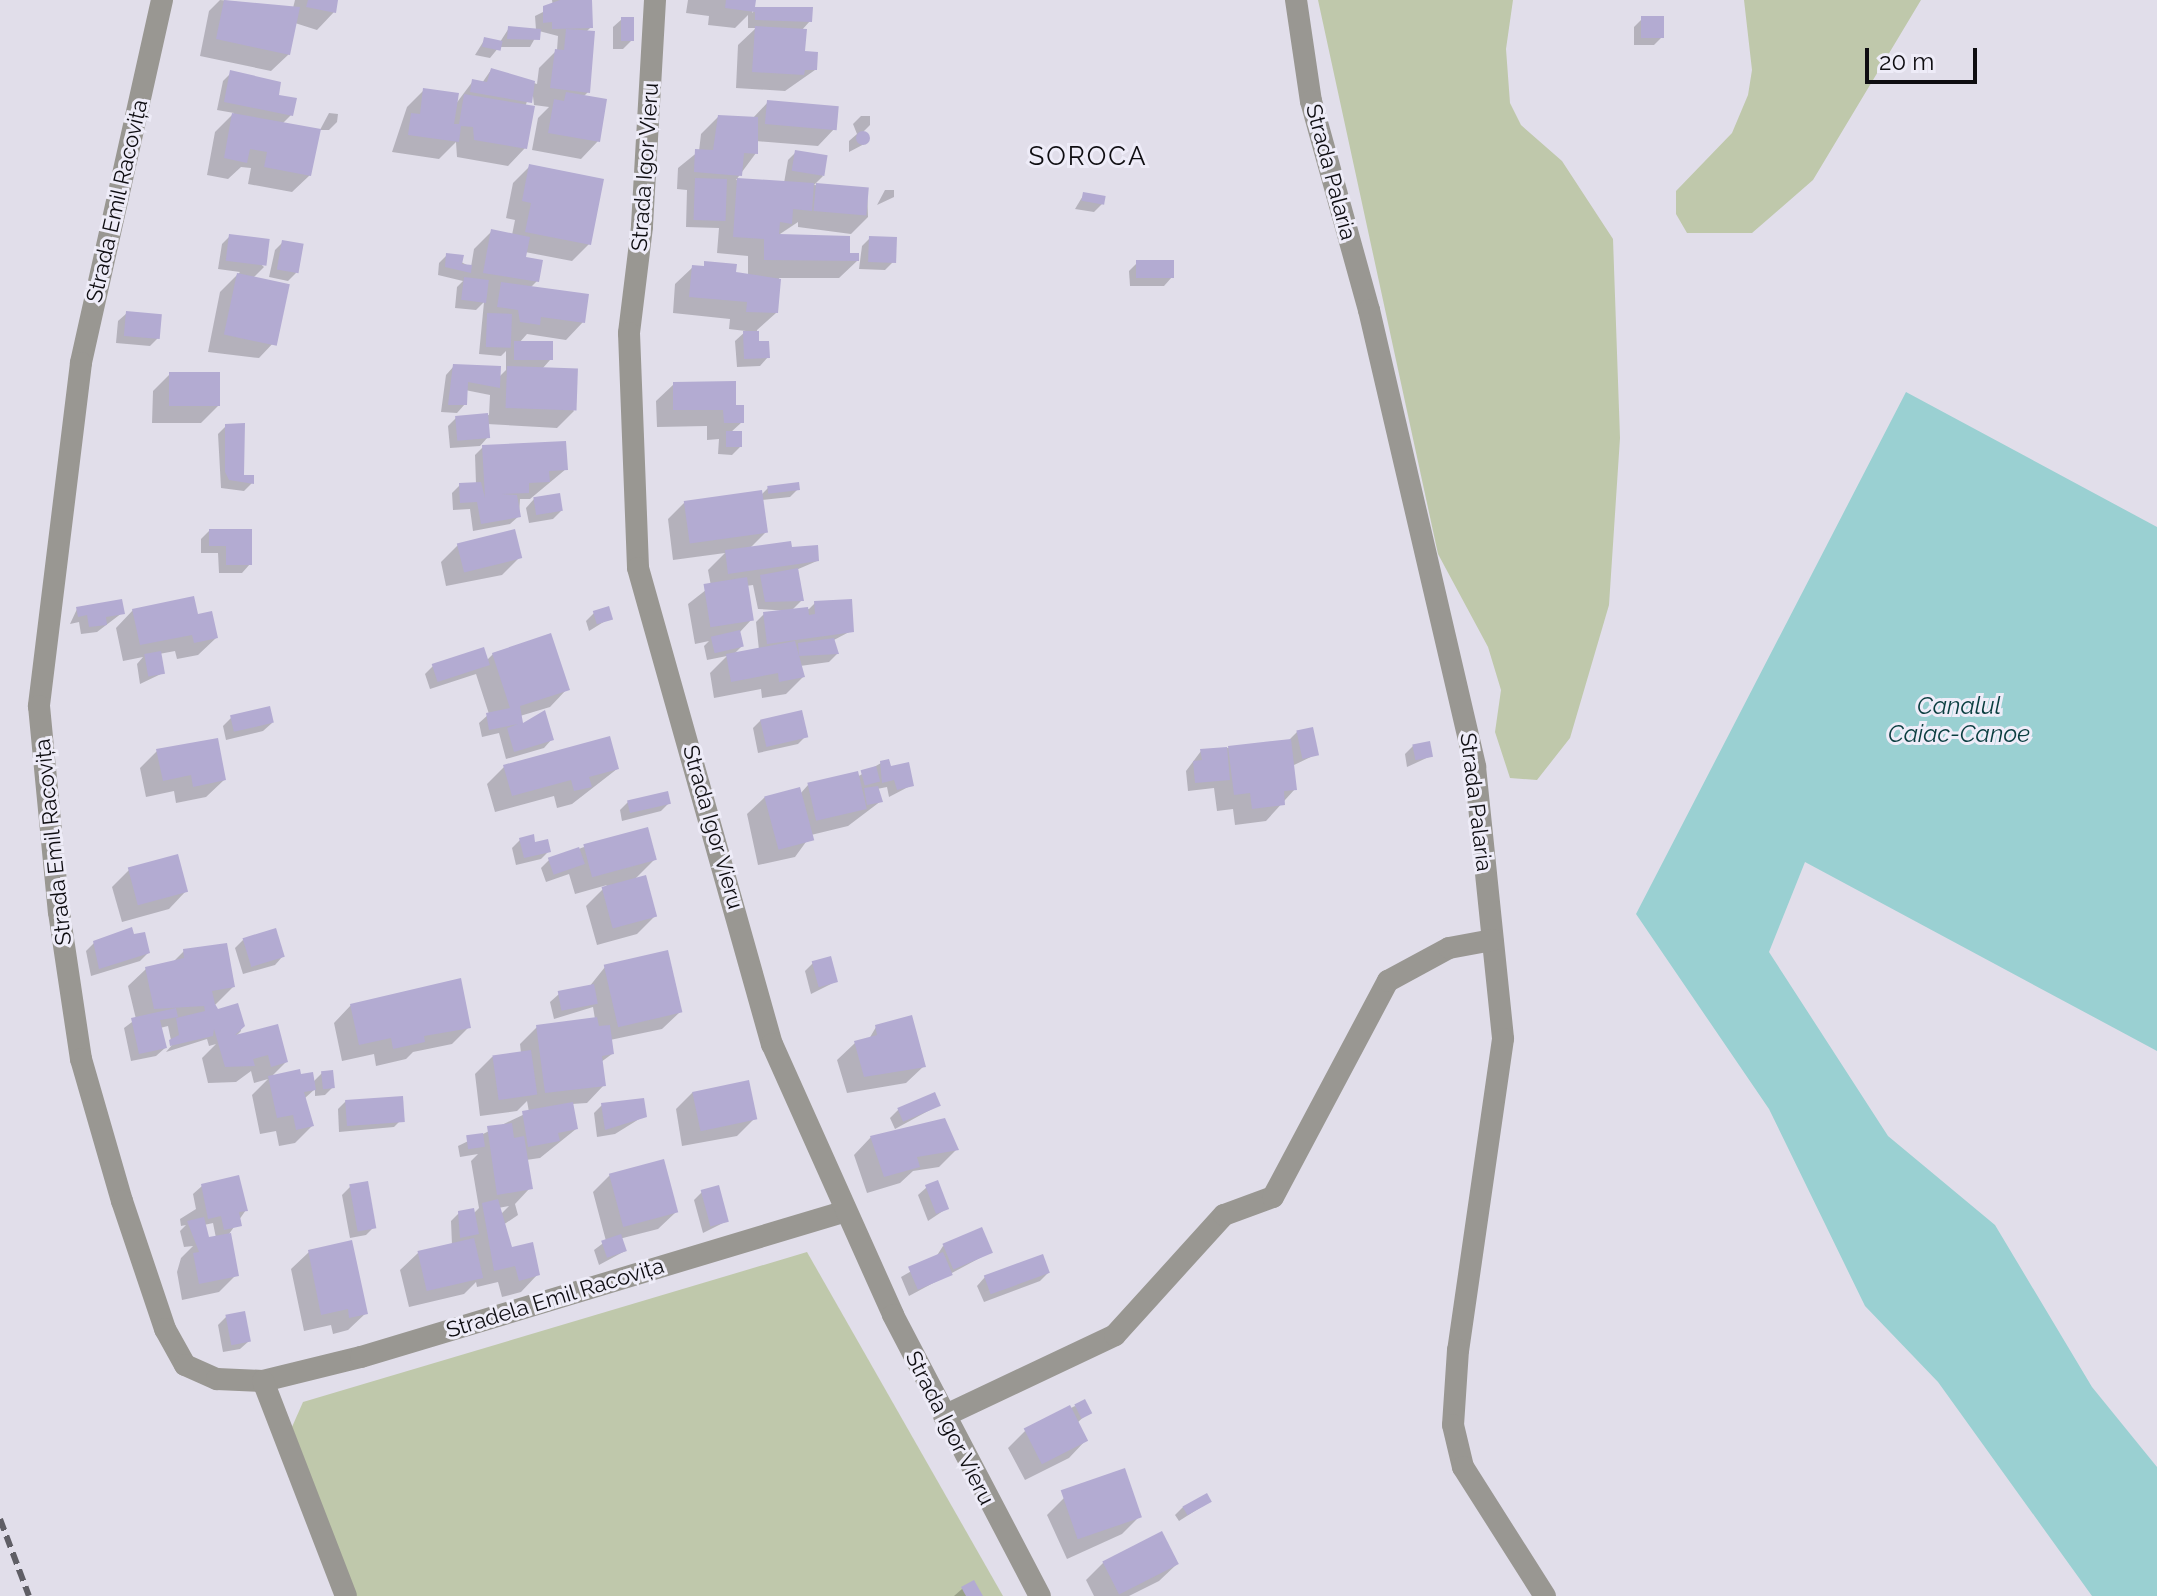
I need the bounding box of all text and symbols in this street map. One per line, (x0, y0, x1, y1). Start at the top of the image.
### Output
scale bar (1869, 32, 1981, 82)
text: 20 m (1879, 47, 1934, 76)
street label: Strada Igor Vieru (626, 81, 664, 253)
street label: Strada Emil Racovița (81, 97, 153, 305)
street label: Strada Palaria (1300, 101, 1362, 243)
district label: SOROCA (1029, 141, 1147, 173)
water label: Canalul Caiac-Canoe (1888, 692, 2030, 748)
street label: Strada Palaria (1454, 731, 1498, 873)
street label: Strada Emil Racovița (29, 737, 77, 947)
street label: Strada Igor Vieru (677, 742, 749, 912)
street label: Stradela Emil Racovița (443, 1252, 667, 1344)
street label: Strada Igor Vieru (900, 1346, 1000, 1510)

